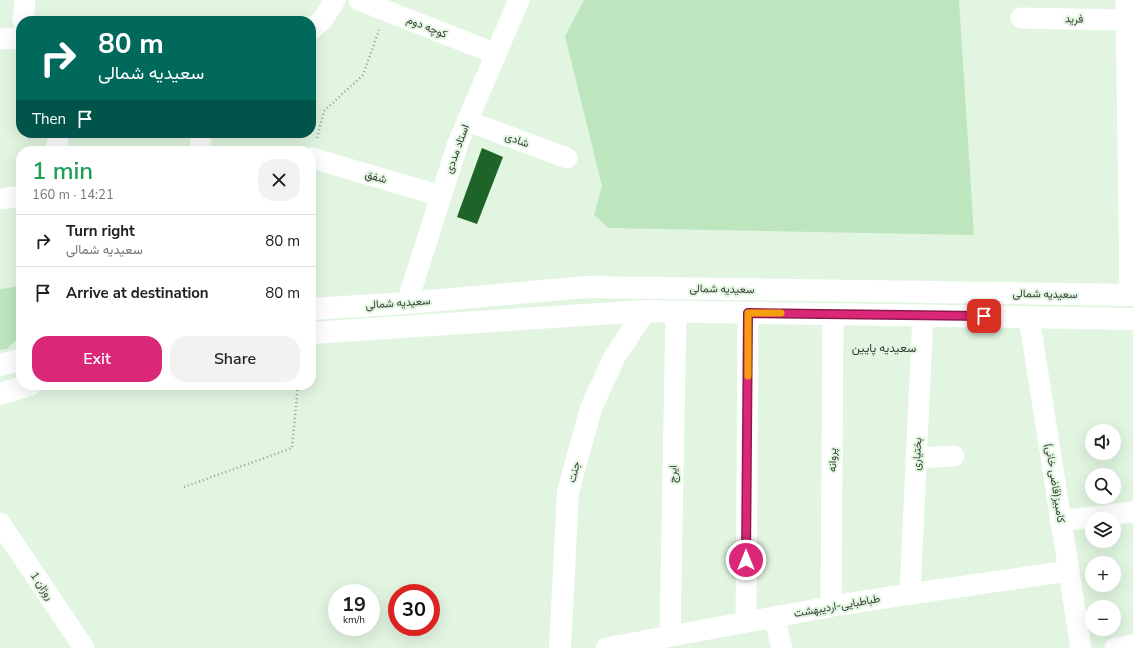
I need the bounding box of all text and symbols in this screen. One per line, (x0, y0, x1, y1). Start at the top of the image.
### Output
street label: فرید (1065, 11, 1083, 27)
street label: کوچه دوم (405, 12, 450, 42)
text: 80 m (98, 25, 164, 63)
icon: right (32, 32, 84, 84)
text: سعیدیه شمالی (98, 61, 204, 85)
icon: arrive (74, 108, 96, 130)
text: Then (32, 109, 66, 129)
street label: استاد مددی (441, 122, 473, 176)
street label: شادی (503, 129, 531, 151)
text: 1 min (32, 155, 93, 187)
button: close (258, 159, 300, 201)
street label: شفق (363, 167, 389, 187)
text: 160 m · 14:21 (32, 186, 114, 204)
text: Turn right (66, 221, 135, 241)
icon: right (32, 230, 54, 252)
text: 80 m (265, 231, 300, 251)
text: سعیدیه شمالی (66, 241, 143, 259)
street label: سعیدیه شمالی (689, 281, 755, 297)
icon: arrive (32, 282, 54, 304)
text: Arrive at destination (66, 283, 209, 303)
text: 80 m (265, 283, 300, 303)
street label: سعیدیه شمالی (1012, 286, 1078, 302)
street label: سعیدیه شمالی (365, 293, 431, 313)
pin (967, 299, 1001, 333)
icon: arrive (973, 305, 995, 327)
button: Exit (32, 336, 162, 382)
button: Share (170, 336, 300, 382)
district label: سعیدیه پایین (852, 340, 916, 356)
map controls (1085, 424, 1121, 636)
button: sound (1085, 424, 1121, 460)
street label: بختیاری (909, 437, 925, 471)
street label: کامبیز(قاضی خانی) (1041, 442, 1069, 524)
street label: پروانه (825, 448, 840, 472)
street label: جنت (564, 460, 584, 484)
street label: ایرج (665, 465, 681, 483)
button: search (1085, 468, 1121, 504)
button: layers (1085, 512, 1121, 548)
position arrow (725, 539, 767, 581)
button: + (1085, 556, 1121, 592)
street label: روژان 1 (27, 569, 57, 603)
speed limit sign: 30 (388, 584, 440, 636)
text: 19 (342, 591, 366, 618)
street label: طباطبایی-اردیبهشت (793, 591, 881, 621)
button: − (1085, 600, 1121, 636)
text: km/h (343, 613, 365, 627)

